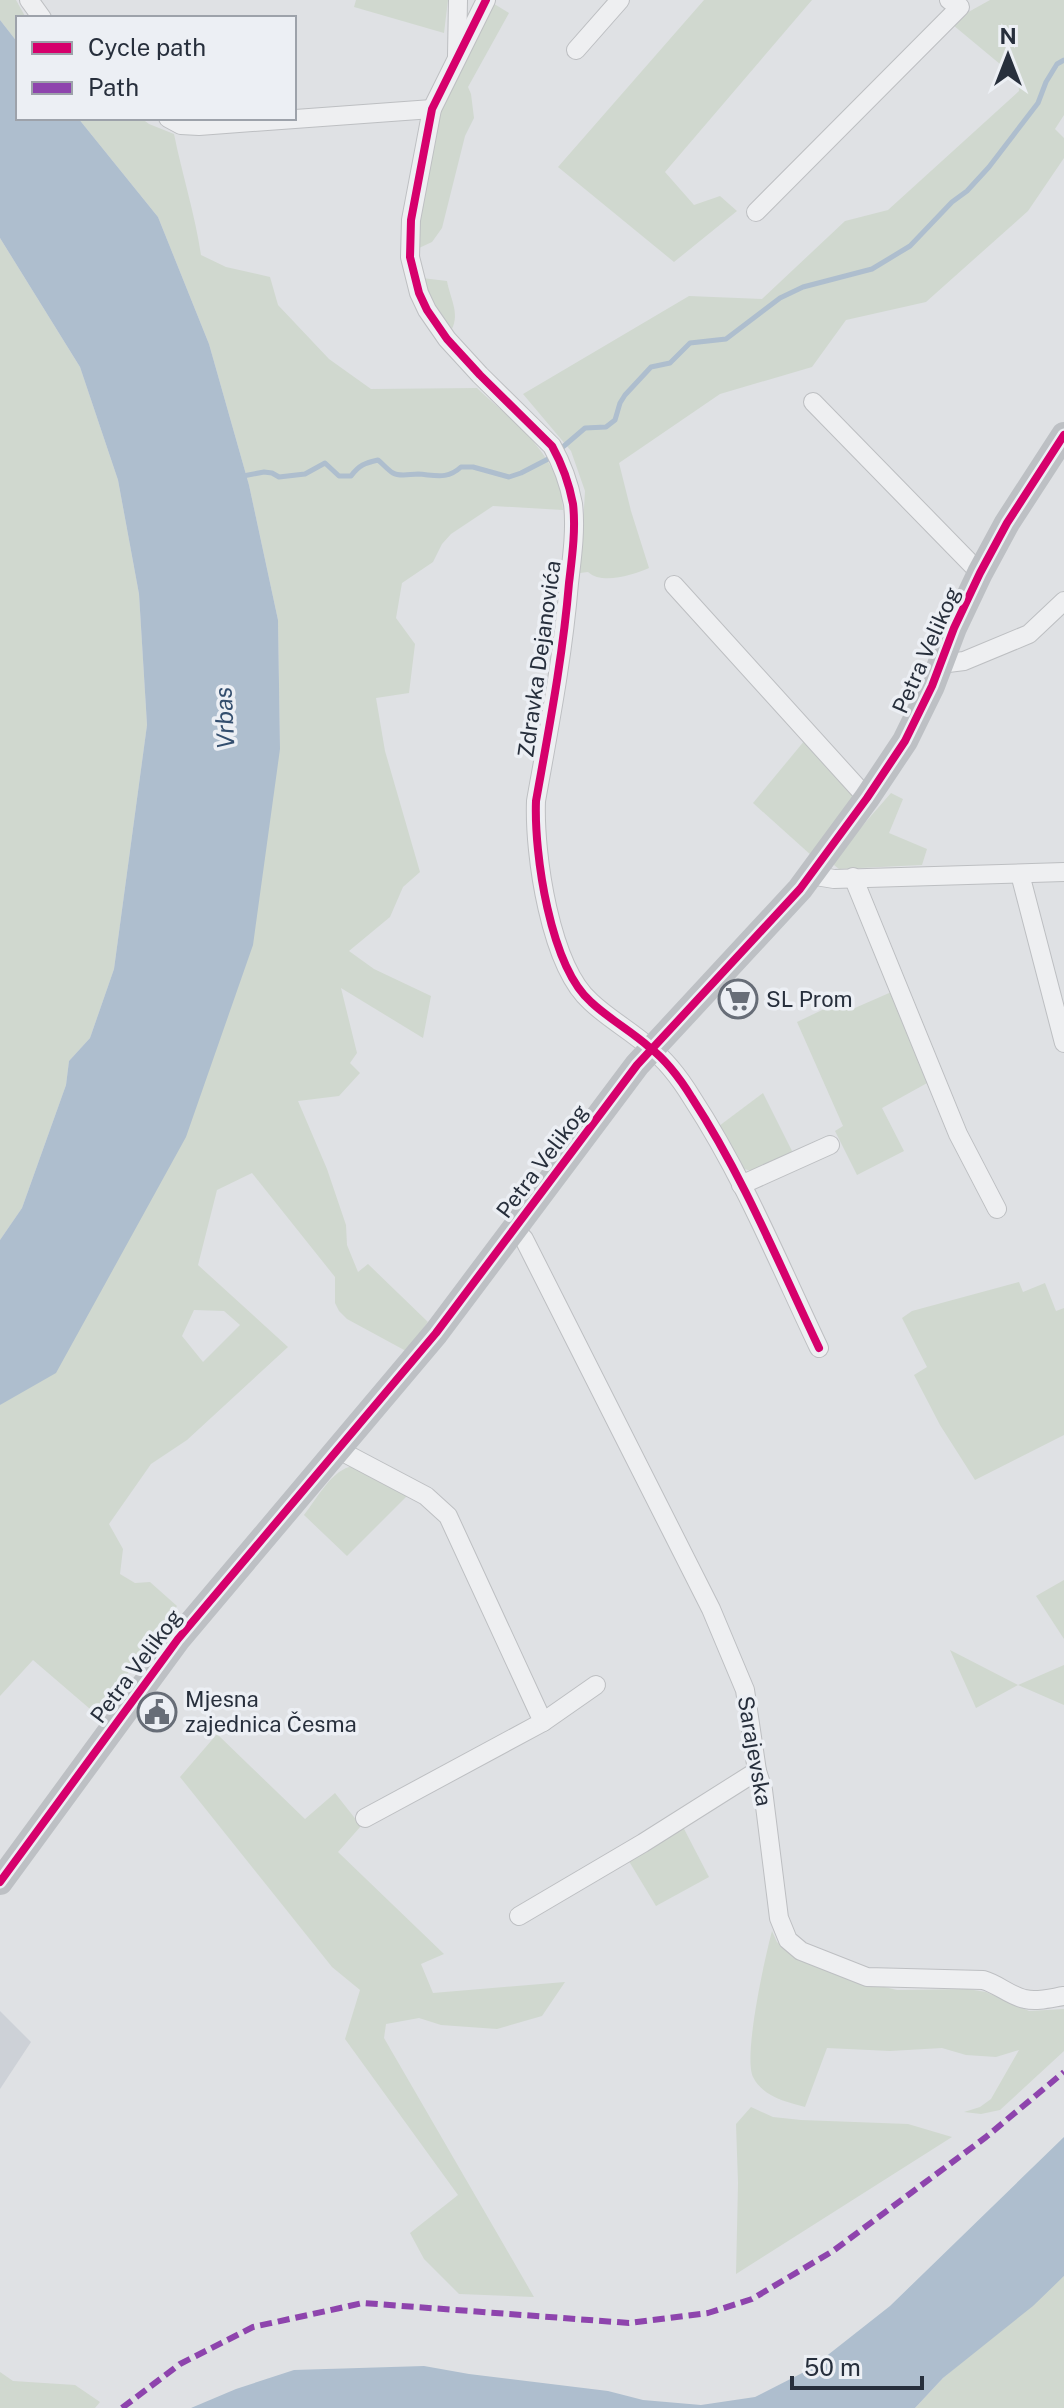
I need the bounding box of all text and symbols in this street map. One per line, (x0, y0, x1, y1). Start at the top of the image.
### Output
legend (16, 16, 296, 120)
north arrow (968, 16, 1048, 96)
text: N (999, 23, 1017, 49)
text: Cycle path (88, 33, 206, 61)
text: Path (88, 73, 139, 101)
street label: Zdravka Dejanovića (512, 559, 566, 759)
street label: Petra Velikog (886, 583, 966, 717)
water label: Vrbas (208, 686, 240, 750)
supermarket icon: SL Prom (717, 978, 759, 1020)
place label: SL Prom (766, 986, 853, 1012)
street label: Petra Velikog (491, 1099, 593, 1223)
street label: Petra Velikog (85, 1604, 187, 1728)
place label: Mjesna zajednica Česma (185, 1686, 357, 1737)
public building icon: Mjesna zajednica Česma (136, 1691, 178, 1733)
street label: Sarajevska (733, 1694, 777, 1808)
scale bar (792, 2340, 922, 2390)
text: 50 m (804, 2353, 861, 2381)

